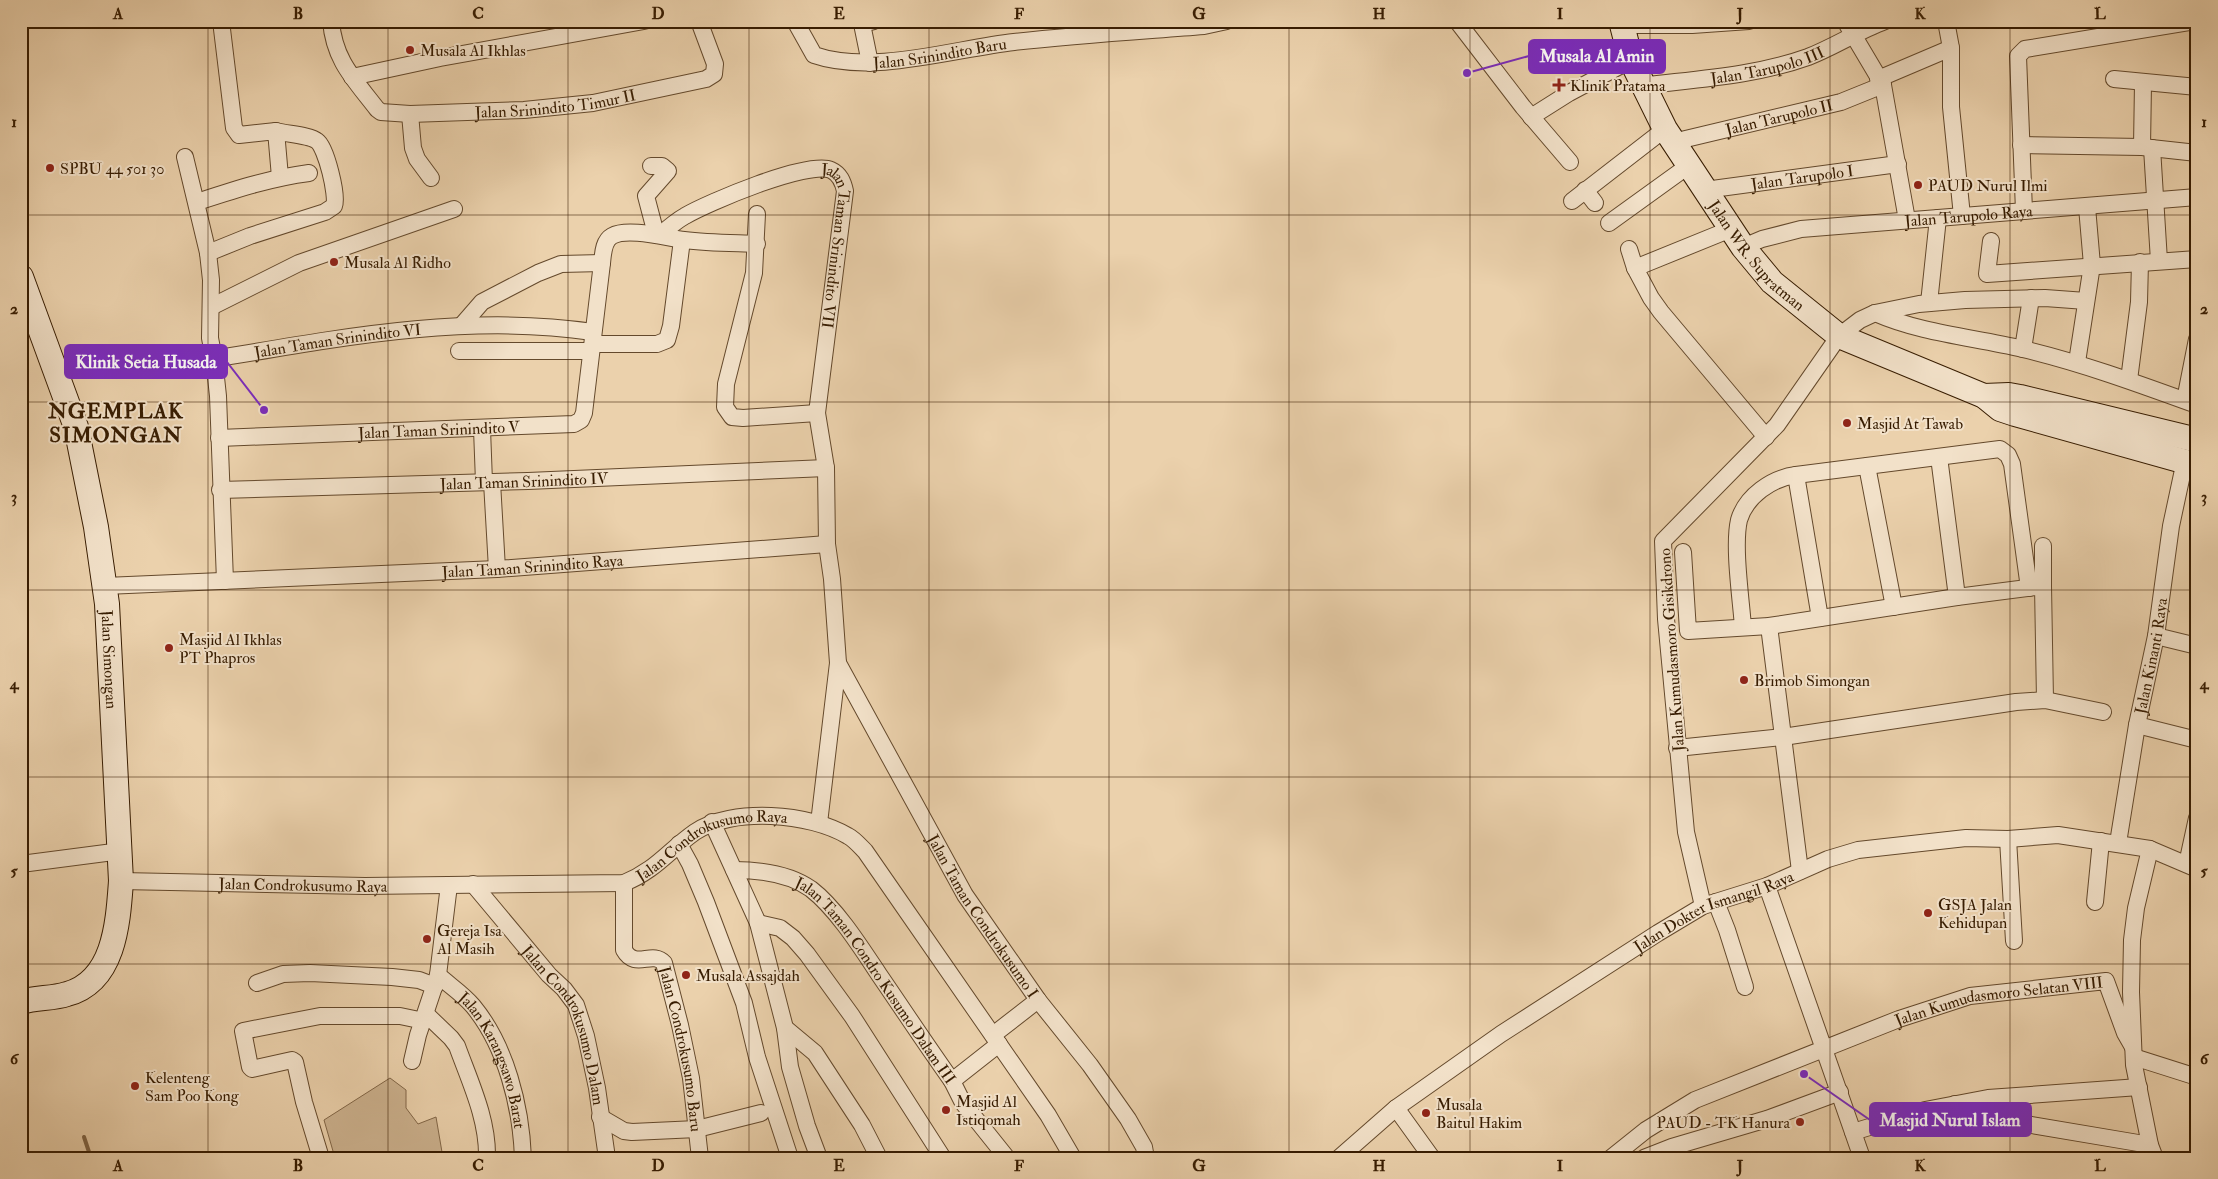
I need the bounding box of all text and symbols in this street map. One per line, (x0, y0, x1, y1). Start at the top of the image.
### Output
text: A (112, 4, 124, 24)
text: B (293, 4, 303, 24)
text: C (472, 4, 484, 24)
text: D (651, 4, 665, 24)
text: E (833, 4, 845, 24)
text: F (1014, 4, 1024, 24)
text: G (1192, 4, 1206, 24)
text: H (1372, 4, 1386, 24)
text: I (1557, 4, 1564, 24)
text: J (1736, 4, 1744, 25)
text: K (1914, 4, 1926, 24)
text: L (2094, 4, 2106, 24)
street label: Jalan Srinindito Baru (872, 34, 1008, 74)
callout: Musala Al Amin (1529, 40, 1665, 73)
place label: Musala Al Ikhlas (420, 41, 526, 61)
street label: Jalan Tarupolo III (1708, 42, 1827, 90)
marker: Musala Al Ikhlas (404, 44, 416, 56)
text: Musala Al Amin (1538, 45, 1655, 68)
place label: Klinik Pratama (1570, 76, 1666, 96)
marker: Klinik Pratama (1552, 78, 1566, 92)
street label: Jalan Srinindito Timur II (473, 85, 638, 124)
street label: Jalan Tarupolo II (1723, 95, 1835, 141)
text: 1 (11, 112, 17, 132)
text: 1 (2201, 112, 2207, 132)
place label: SPBU 44 501 30 (60, 159, 164, 179)
street label: Jalan Taman Srinindito VII (817, 159, 854, 330)
street label: Jalan Tarupolo I (1749, 161, 1855, 196)
marker: SPBU 44 501 30 (44, 162, 56, 174)
place label: PAUD Nurul Ilmi (1928, 176, 2048, 196)
marker: PAUD Nurul Ilmi (1912, 179, 1924, 191)
street label: Jalan WR. Supratman (1702, 196, 1809, 316)
street label: Jalan Tarupolo Raya (1903, 201, 2034, 233)
place label: Musala Al Ridho (344, 253, 451, 273)
marker: Musala Al Ridho (328, 256, 340, 268)
text: 2 (10, 299, 18, 319)
text: 2 (2200, 299, 2208, 319)
street label: Jalan Taman Srinindito VI (252, 320, 422, 364)
callout: Klinik Setia Husada (65, 345, 227, 378)
text: Klinik Setia Husada (75, 351, 217, 374)
district label: NGEMPLAK SIMONGAN (47, 398, 184, 449)
place label: Masjid At Tawab (1857, 414, 1963, 434)
street label: Jalan Taman Srinindito V (357, 417, 521, 445)
marker: Masjid At Tawab (1841, 417, 1853, 429)
street label: Jalan Taman Srinindito IV (439, 468, 609, 496)
text: 3 (11, 487, 17, 507)
text: 3 (2201, 487, 2207, 507)
street label: Jalan Kumudasmoro Gisikdrono (1655, 547, 1690, 753)
street label: Jalan Taman Srinindito Raya (440, 550, 624, 583)
street label: Jalan Kinanti Raya (2130, 596, 2172, 717)
street label: Jalan Simongan (95, 608, 121, 709)
place label: Masjid Al Ikhlas PT Phapros (179, 630, 282, 669)
marker: Masjid Al Ikhlas PT Phapros (163, 642, 175, 654)
place label: Brimob Simongan (1754, 671, 1870, 691)
text: 4 (9, 674, 20, 694)
marker: Brimob Simongan (1738, 674, 1750, 686)
text: 4 (2199, 674, 2210, 694)
street label: Jalan Condrokusumo Raya (632, 807, 789, 888)
street label: Jalan Taman Condrokusumo I (921, 830, 1043, 1002)
text: 5 (10, 861, 18, 881)
text: 5 (2200, 861, 2208, 881)
street label: Jalan Dokter Ismangil Raya (1629, 866, 1797, 958)
street label: Jalan Taman Condro Kusumo Dalam III (790, 872, 960, 1088)
street label: Jalan Condrokusumo Raya (217, 874, 388, 897)
place label: GSJA Jalan Kehidupan (1938, 895, 2012, 934)
marker: GSJA Jalan Kehidupan (1922, 907, 1934, 919)
place label: Gereja Isa Al Masih (436, 921, 502, 959)
marker: Gereja Isa Al Masih (421, 933, 433, 945)
street label: Jalan Condrokusumo Dalam (516, 940, 608, 1107)
street label: Jalan Condrokusumo Baru (653, 963, 706, 1133)
place label: Musala Assajdah (696, 966, 800, 986)
marker: Musala Assajdah (680, 969, 692, 981)
street label: Jalan Kumudasmoro Selatan VIII (1891, 972, 2104, 1032)
street label: Jalan Karangsawo Barat (453, 987, 529, 1130)
text: 6 (10, 1049, 20, 1069)
text: 6 (2200, 1049, 2210, 1069)
place label: Kelenteng Sam Poo Kong (145, 1068, 240, 1106)
marker: Kelenteng Sam Poo Kong (129, 1080, 141, 1092)
place label: Masjid Al Istiqomah (956, 1092, 1021, 1130)
place label: Musala Baitul Hakim (1436, 1095, 1523, 1133)
callout: Masjid Nurul Islam (1870, 1103, 2031, 1136)
marker: Masjid Al Istiqomah (940, 1104, 952, 1116)
marker: Musala Baitul Hakim (1420, 1107, 1432, 1119)
text: Masjid Nurul Islam (1878, 1109, 2022, 1132)
place label: PAUD - TK Hanura (1656, 1113, 1790, 1133)
marker: PAUD - TK Hanura (1794, 1116, 1806, 1128)
text: A (112, 1156, 124, 1176)
text: B (293, 1156, 303, 1176)
text: C (472, 1156, 484, 1176)
text: D (651, 1156, 665, 1176)
text: E (833, 1156, 845, 1176)
text: F (1014, 1156, 1024, 1176)
text: G (1192, 1156, 1206, 1176)
text: H (1372, 1156, 1386, 1176)
text: I (1557, 1156, 1564, 1176)
text: J (1736, 1156, 1744, 1177)
text: K (1914, 1156, 1926, 1176)
text: L (2094, 1156, 2106, 1176)

